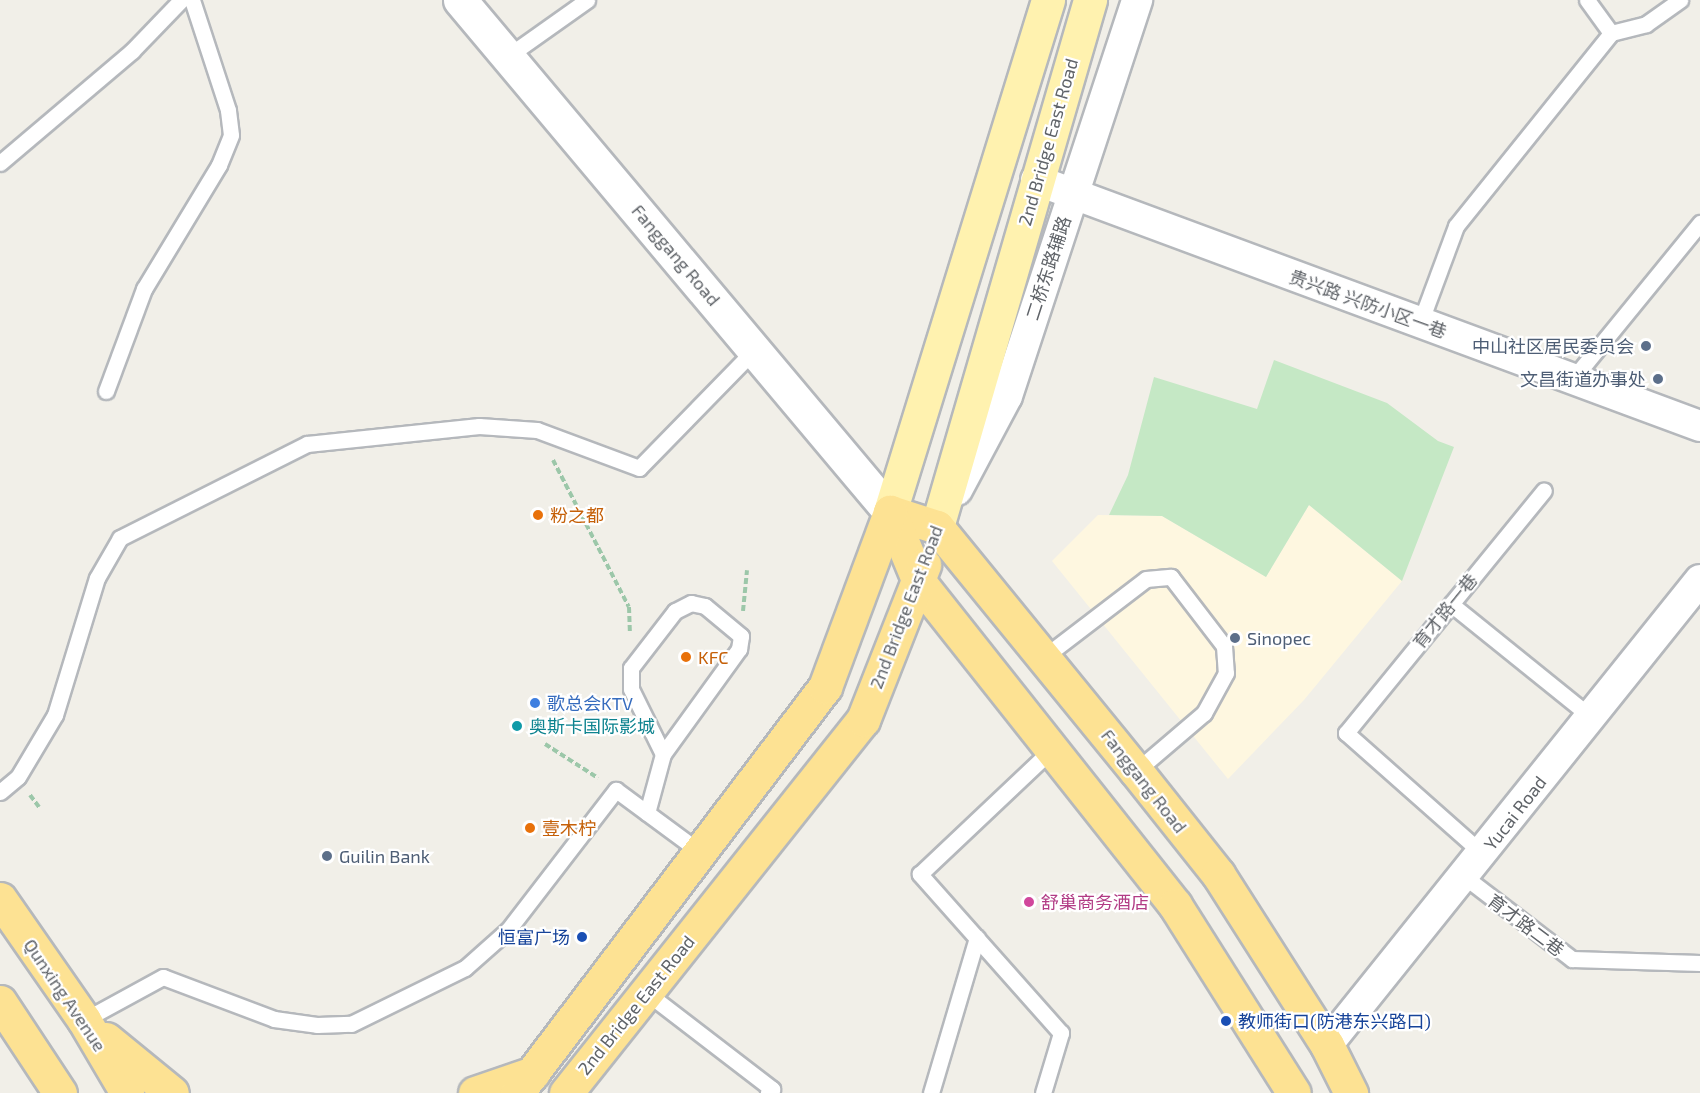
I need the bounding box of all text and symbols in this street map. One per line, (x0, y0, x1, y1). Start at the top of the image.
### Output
street label: 2nd Bridge East Road (1014, 56, 1082, 228)
street label: Fanggang Road (627, 200, 725, 310)
street label: 二桥东路辅路 (1021, 213, 1075, 323)
street label: 贵兴路 兴防小区一巷 (1286, 265, 1450, 343)
place label: 中山社区居民委员会 (1472, 335, 1634, 357)
marker: 中山社区居民委员会 (1639, 339, 1653, 353)
place label: 文昌街道办事处 (1520, 368, 1646, 390)
marker: 文昌街道办事处 (1651, 372, 1665, 386)
place label: 粉之都 (550, 504, 604, 526)
marker: 粉之都 (531, 508, 545, 522)
street label: 2nd Bridge East Road (865, 522, 947, 692)
street label: 育才路一巷 (1408, 569, 1482, 653)
place label: Sinopec (1247, 627, 1311, 649)
marker: Sinopec (1228, 631, 1242, 645)
place label: KFC (698, 646, 728, 668)
marker: KFC (679, 650, 693, 664)
place label: 歌总会KTV (547, 692, 633, 714)
marker: 歌总会KTV (528, 696, 542, 710)
place label: 奥斯卡国际影城 (529, 715, 655, 737)
marker: 奥斯卡国际影城 (510, 719, 524, 733)
street label: Fanggang Road (1097, 725, 1191, 837)
street label: Yucai Road (1479, 772, 1551, 854)
place label: 壹木柠 (542, 817, 596, 839)
marker: 壹木柠 (523, 821, 537, 835)
place label: Guilin Bank (339, 845, 430, 867)
marker: Guilin Bank (320, 849, 334, 863)
street label: 育才路二巷 (1484, 889, 1568, 961)
place label: 舒巢商务酒店 (1041, 891, 1149, 913)
marker: 舒巢商务酒店 (1022, 895, 1036, 909)
place label: 恒富广场 (498, 926, 570, 948)
marker: 恒富广场 (575, 930, 589, 944)
street label: 2nd Bridge East Road (573, 931, 699, 1079)
street label: Qunxing Avenue (19, 934, 111, 1056)
place label: 教师街口(防港东兴路口) (1238, 1010, 1431, 1032)
marker: 教师街口(防港东兴路口) (1219, 1014, 1233, 1028)

